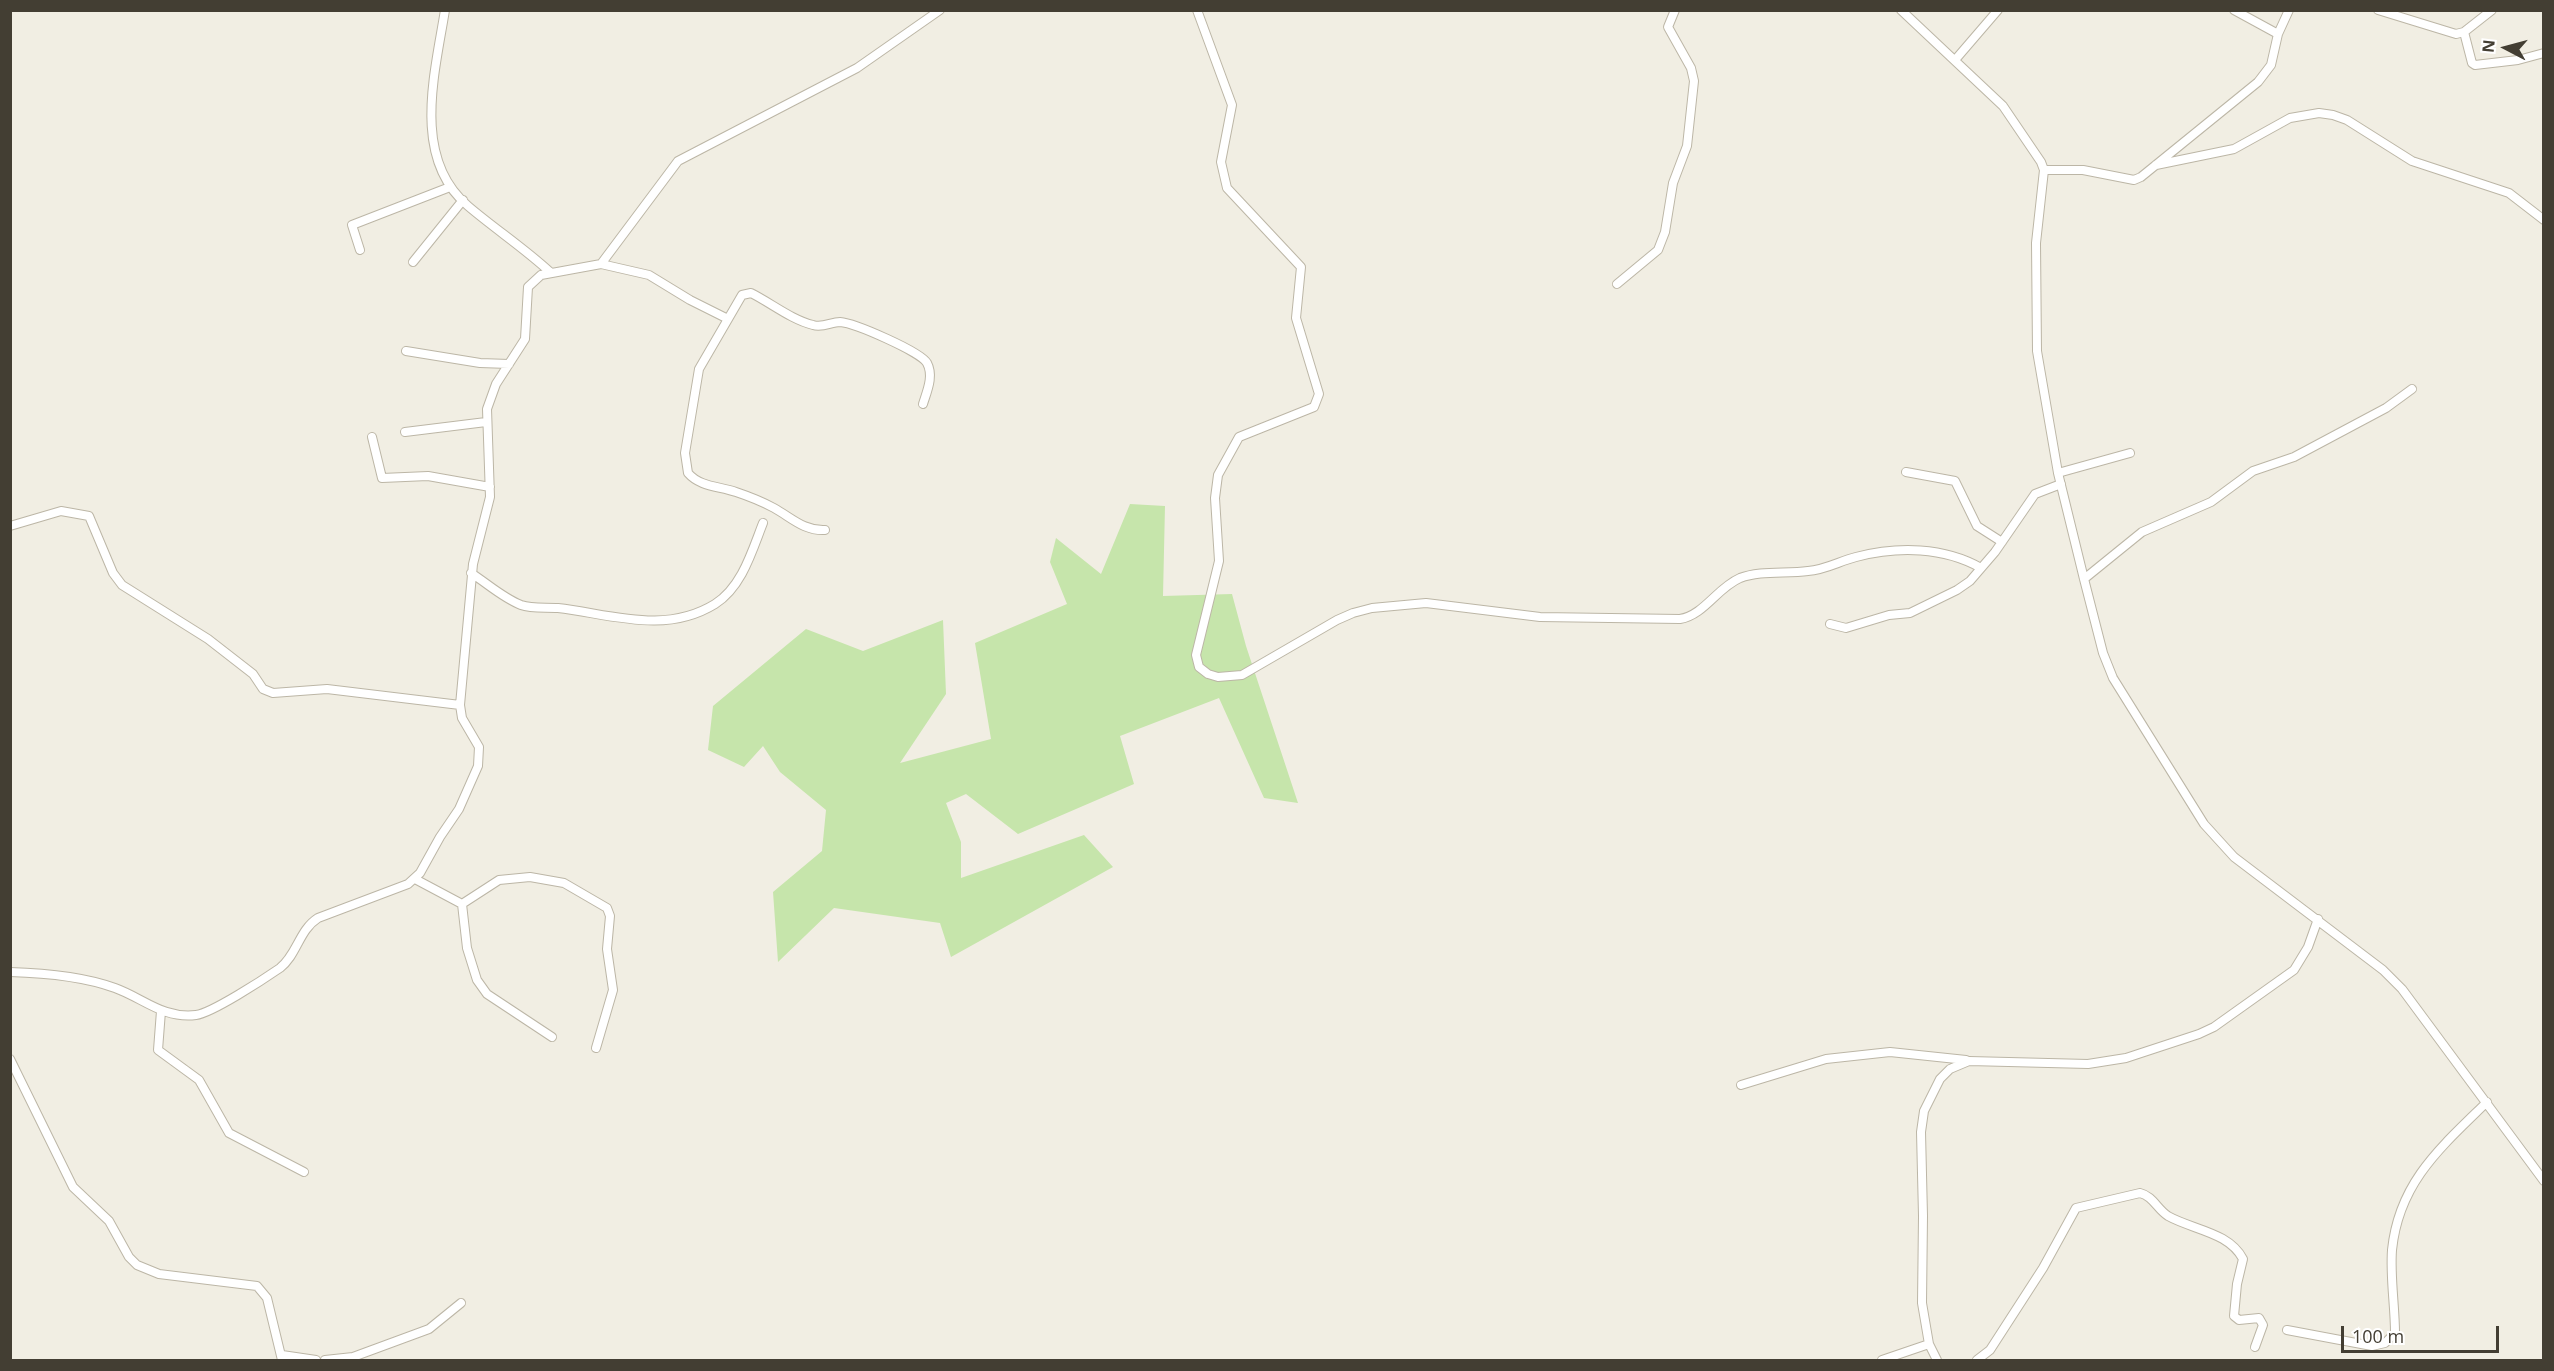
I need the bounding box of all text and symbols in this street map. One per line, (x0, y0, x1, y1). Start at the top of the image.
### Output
north arrow (2476, 18, 2536, 78)
text: N (2476, 39, 2500, 54)
scale bar (2344, 1314, 2502, 1352)
text: 100 m (2352, 1324, 2404, 1348)

